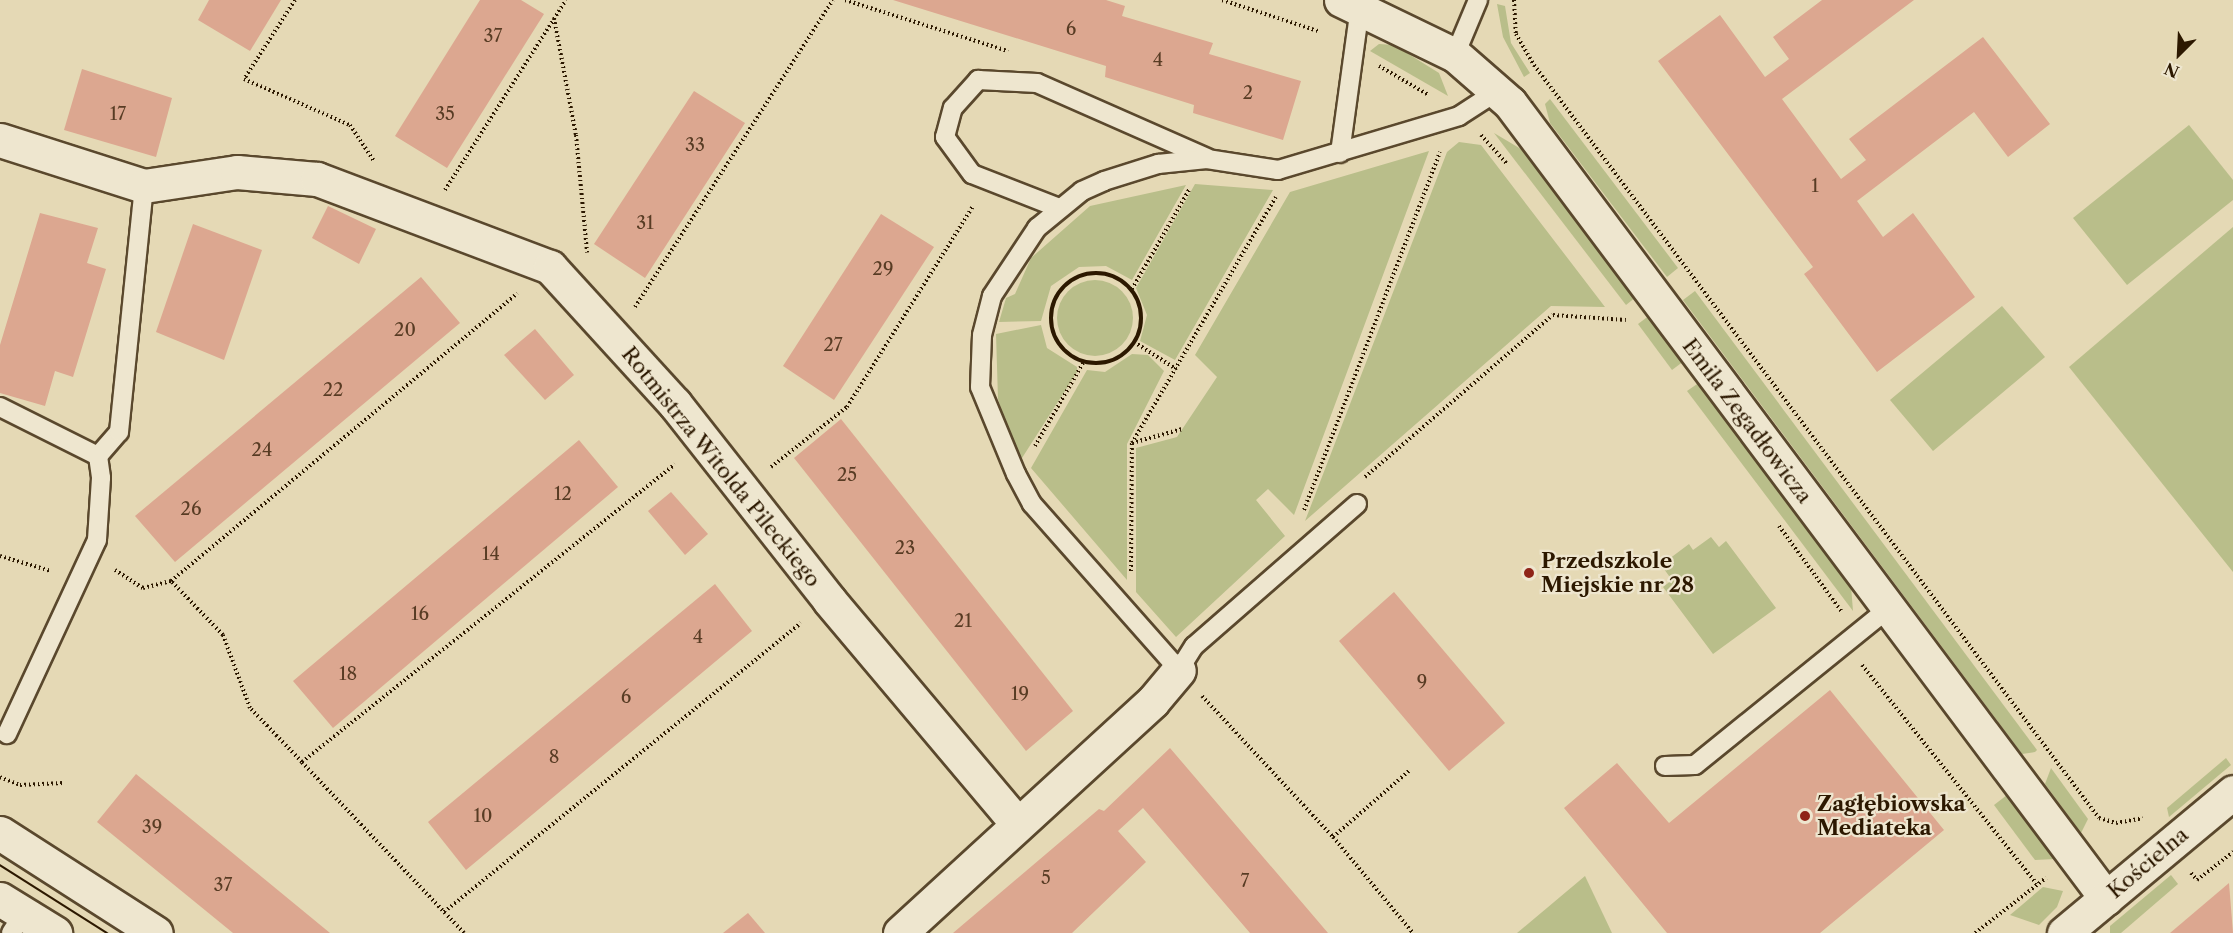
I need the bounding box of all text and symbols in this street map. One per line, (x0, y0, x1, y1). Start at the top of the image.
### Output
house number: 6 (1066, 18, 1076, 40)
north arrow (2149, 24, 2209, 84)
house number: 37 (484, 25, 502, 47)
house number: 4 (1153, 49, 1163, 71)
text: N (2161, 58, 2182, 82)
house number: 2 (1243, 82, 1253, 104)
house number: 17 (110, 103, 126, 125)
house number: 35 (435, 103, 455, 125)
house number: 33 (685, 134, 705, 156)
house number: 1 (1811, 175, 1819, 197)
house number: 31 (636, 212, 654, 234)
house number: 29 (873, 258, 893, 280)
house number: 20 (394, 319, 416, 341)
house number: 27 (823, 334, 843, 356)
street label: Emila Zegadłowicza (1677, 334, 1817, 508)
street label: Rotmistrza Witolda Pileckiego (616, 341, 826, 593)
house number: 22 (323, 379, 343, 401)
house number: 24 (252, 439, 272, 461)
house number: 25 (837, 464, 857, 486)
house number: 12 (554, 483, 572, 505)
house number: 26 (181, 498, 201, 520)
house number: 23 (895, 537, 915, 559)
house number: 14 (482, 543, 500, 565)
place label: Przedszkole Miejskie nr 28 (1541, 548, 1694, 598)
marker: Przedszkole Miejskie nr 28 (1522, 566, 1536, 580)
house number: 16 (411, 603, 429, 625)
house number: 21 (954, 610, 972, 632)
house number: 4 (693, 626, 703, 648)
house number: 18 (339, 663, 357, 685)
house number: 9 (1417, 671, 1427, 693)
house number: 19 (1011, 683, 1029, 705)
house number: 6 (621, 686, 631, 708)
house number: 8 (549, 746, 559, 768)
place label: Zagłębiowska Mediateka (1817, 791, 1966, 841)
house number: 10 (474, 805, 492, 827)
marker: Zagłębiowska Mediateka (1798, 809, 1812, 823)
house number: 39 (142, 816, 162, 838)
street label: Kościelna (2103, 822, 2193, 904)
house number: 5 (1041, 867, 1051, 889)
house number: 7 (1241, 870, 1249, 892)
house number: 37 (214, 874, 232, 896)

